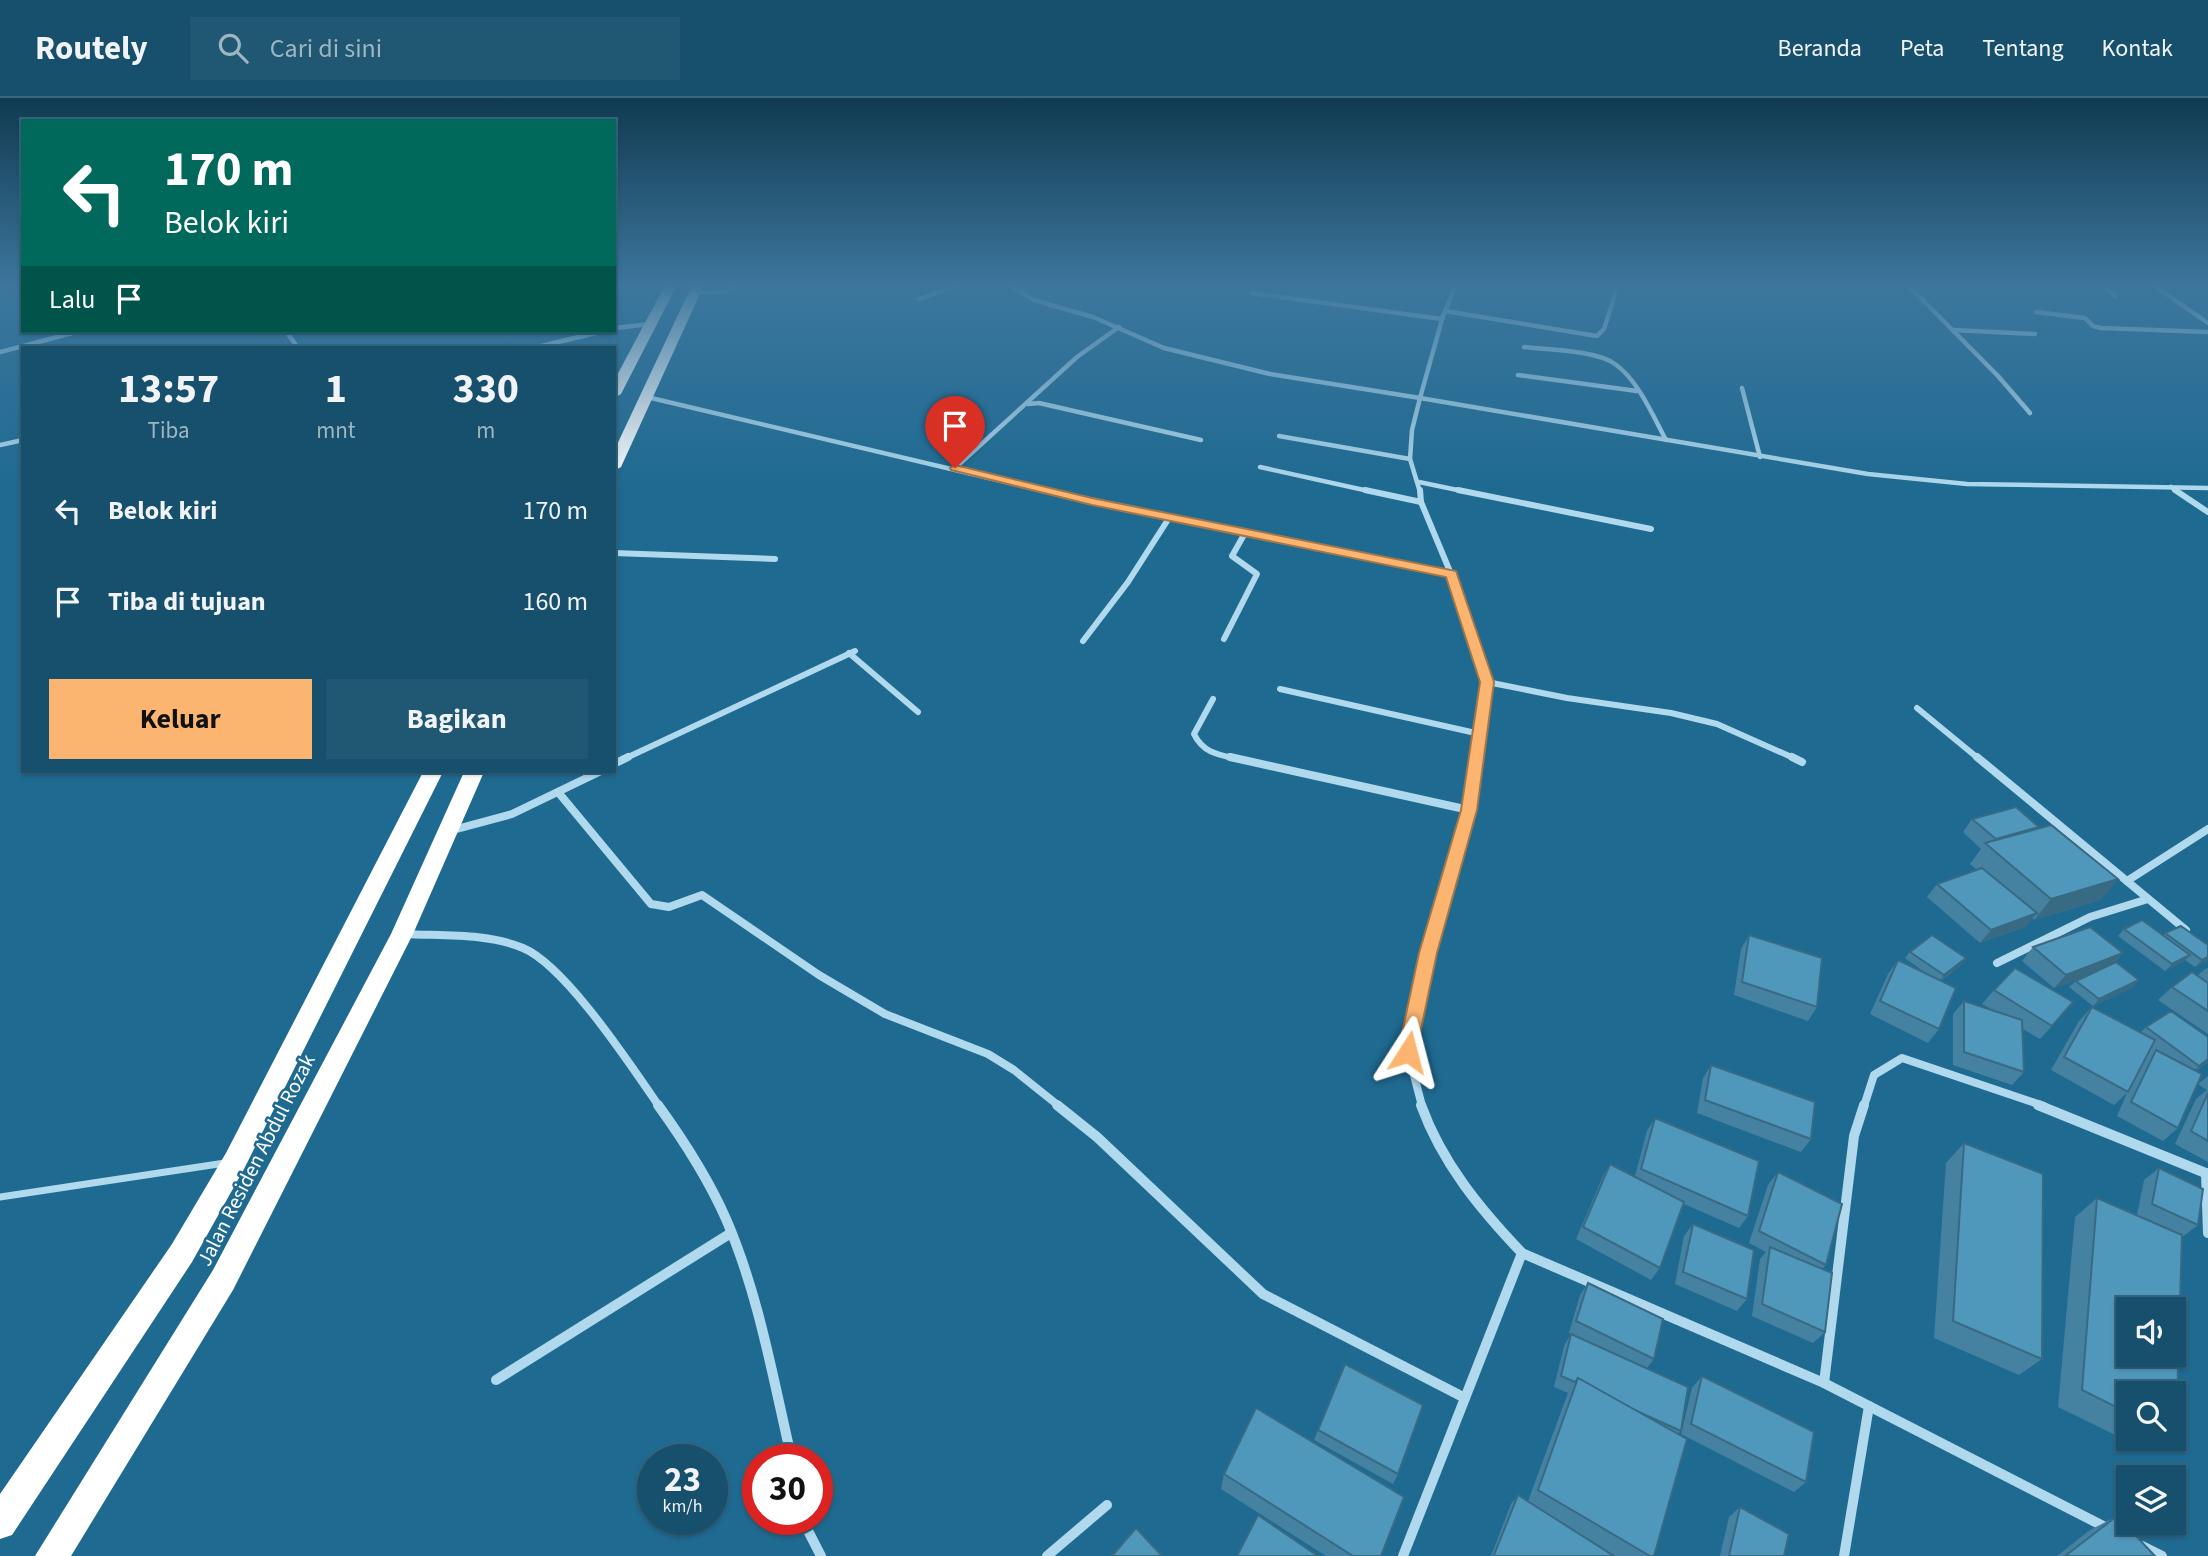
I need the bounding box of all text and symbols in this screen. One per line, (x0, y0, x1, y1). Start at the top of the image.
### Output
search box (190, 17, 680, 80)
text: Routely (35, 25, 148, 72)
icon: search (214, 29, 252, 67)
text: Cari di sini (270, 30, 382, 67)
text: Beranda (1778, 31, 1862, 66)
text: Peta (1900, 31, 1944, 66)
text: Tentang (1982, 31, 2064, 66)
text: Kontak (2102, 31, 2173, 66)
text: 170 m (164, 135, 293, 205)
icon: left (49, 147, 140, 238)
text: Belok kiri (164, 200, 289, 246)
icon: arrive (110, 280, 148, 318)
text: Lalu (49, 281, 96, 318)
text: 13:57 (118, 359, 219, 419)
text: 1 (325, 359, 347, 419)
text: 330 (453, 359, 519, 419)
pin (925, 396, 985, 468)
icon: arrive (936, 407, 974, 445)
text: Tiba (148, 414, 190, 447)
text: mnt (316, 414, 356, 447)
text: m (476, 414, 495, 447)
icon: left (49, 492, 87, 530)
text: Belok kiri (108, 492, 217, 529)
text: 170 m (522, 492, 588, 529)
icon: arrive (49, 583, 87, 621)
text: Tiba di tujuan (108, 583, 266, 620)
text: 160 m (522, 583, 588, 620)
button: Keluar (49, 679, 312, 759)
button: Bagikan (326, 679, 588, 759)
position arrow (1371, 1015, 1445, 1089)
street label: Jalan Residen Abdul Rozak (189, 1048, 323, 1271)
map controls (2116, 1297, 2186, 1535)
button: sound (2116, 1297, 2186, 1367)
button: search (2116, 1381, 2186, 1451)
speed limit sign: 30 (742, 1444, 833, 1535)
text: 23 (664, 1455, 701, 1505)
button: layers (2116, 1465, 2186, 1535)
text: km/h (663, 1494, 702, 1519)

